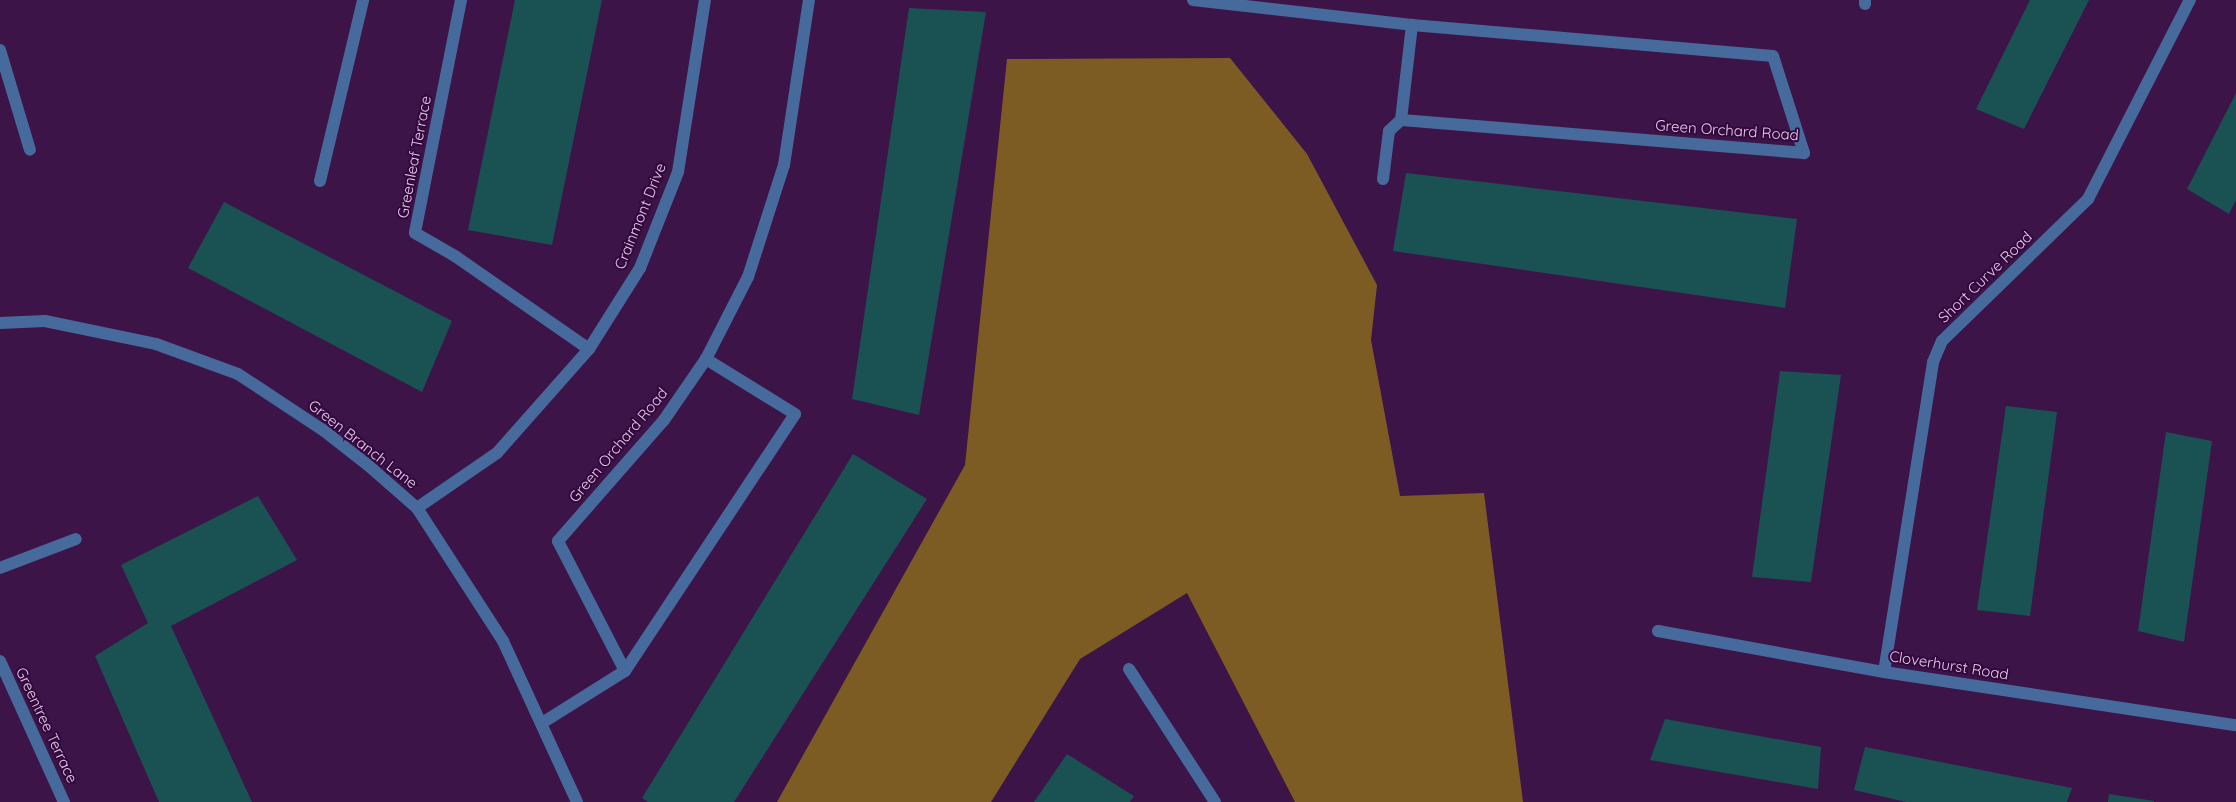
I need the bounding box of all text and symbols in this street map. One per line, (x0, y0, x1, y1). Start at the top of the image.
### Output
street label: Greenleaf Terrace (393, 94, 435, 220)
street label: Green Orchard Road (1655, 116, 1799, 144)
street label: Crainmont Drive (610, 160, 670, 272)
street label: Short Curve Road (1934, 228, 2036, 326)
street label: Green Orchard Road (565, 384, 671, 506)
street label: Green Branch Lane (305, 396, 421, 492)
street label: Cloverhurst Road (1888, 647, 2010, 683)
street label: Greentree Terrace (12, 664, 82, 786)

